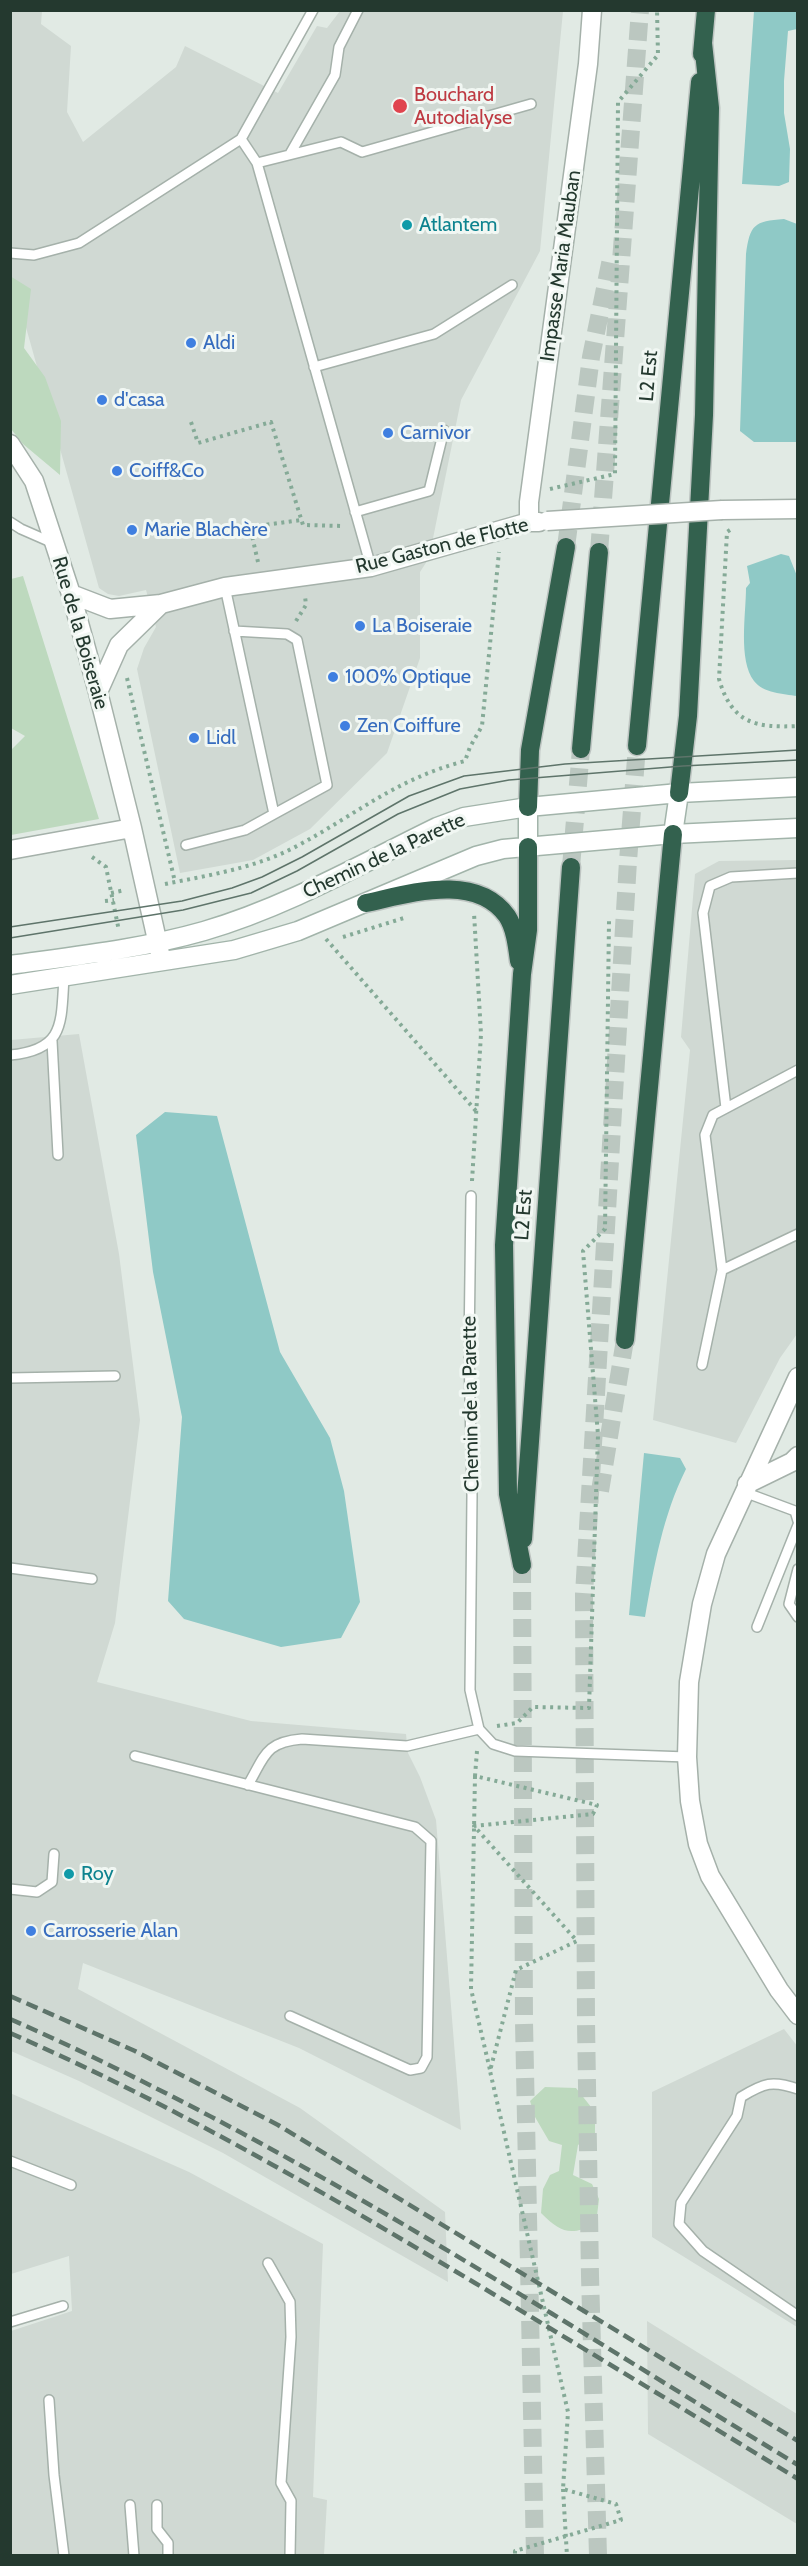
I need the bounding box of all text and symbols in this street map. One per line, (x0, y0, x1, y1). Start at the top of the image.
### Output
place label: Bouchard Autodialyse (414, 83, 512, 130)
marker: Bouchard Autodialyse (391, 97, 409, 115)
street label: Impasse Maria Mauban (536, 169, 586, 363)
place label: Atlantem (419, 213, 497, 237)
marker: Atlantem (400, 218, 414, 232)
place label: Aldi (203, 331, 235, 355)
marker: Aldi (184, 336, 198, 350)
street label: L2 Est (635, 350, 663, 402)
place label: d'casa (114, 388, 165, 412)
marker: d'casa (95, 393, 109, 407)
place label: Carnivor (400, 421, 471, 445)
marker: Carnivor (381, 426, 395, 440)
place label: Coiff&Co (129, 459, 204, 483)
marker: Coiff&Co (110, 464, 124, 478)
street label: Rue Gaston de Flotte (353, 513, 531, 579)
place label: Marie Blachère (144, 518, 268, 542)
marker: Marie Blachère (125, 523, 139, 537)
street label: Rue de la Boiseraie (47, 554, 113, 712)
place label: La Boiseraie (372, 614, 472, 638)
marker: La Boiseraie (353, 619, 367, 633)
place label: 100% Optique (345, 665, 471, 689)
marker: 100% Optique (326, 670, 340, 684)
place label: Zen Coiffure (357, 714, 461, 738)
marker: Zen Coiffure (338, 719, 352, 733)
place label: Lidl (206, 726, 236, 750)
marker: Lidl (187, 731, 201, 745)
street label: Chemin de la Parette (299, 808, 469, 904)
street label: L2 Est (510, 1189, 538, 1241)
street label: Chemin de la Parette (457, 1316, 485, 1492)
place label: Roy (81, 1862, 114, 1886)
marker: Roy (62, 1867, 76, 1881)
place label: Carrosserie Alan (43, 1919, 178, 1943)
marker: Carrosserie Alan (24, 1924, 38, 1938)

